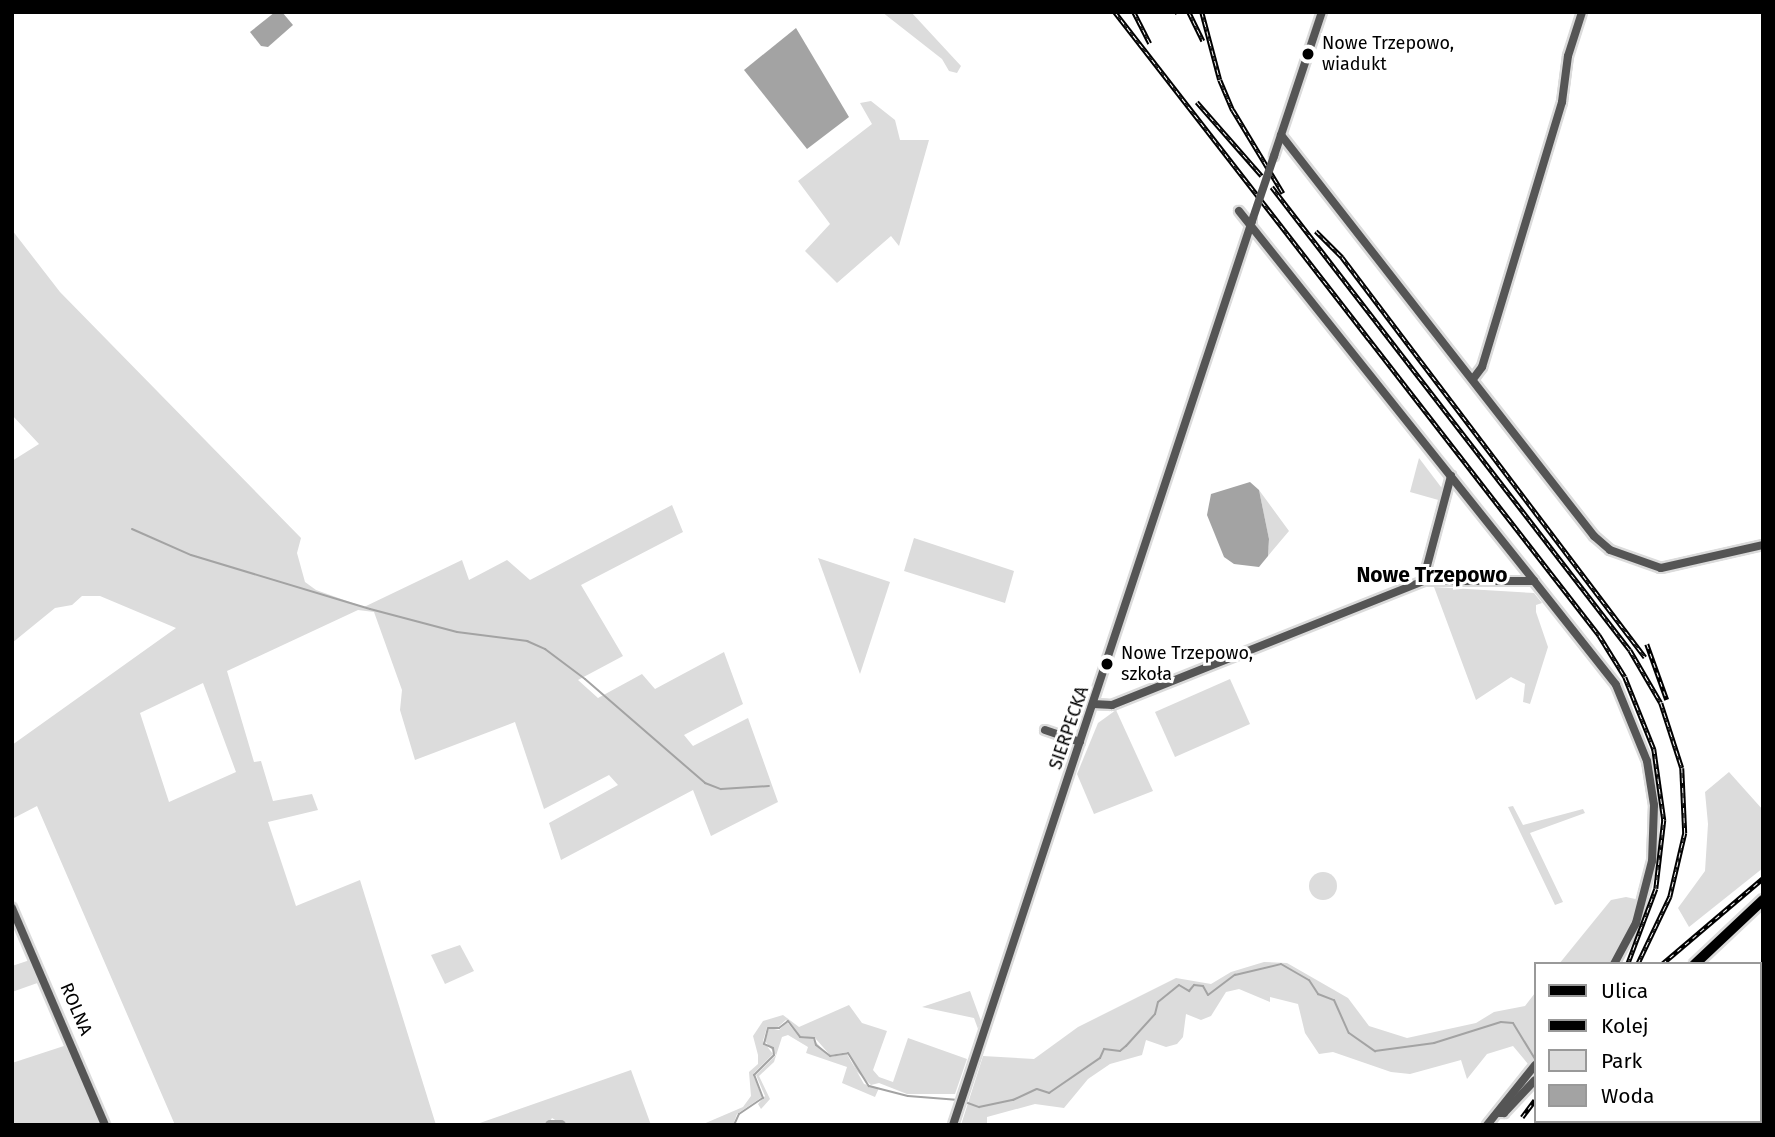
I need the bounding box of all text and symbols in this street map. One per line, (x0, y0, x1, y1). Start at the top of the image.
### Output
place label: Nowe Trzepowo, wiadukt (1322, 33, 1454, 76)
marker: Nowe Trzepowo, wiadukt (1300, 46, 1316, 62)
district label: Nowe Trzepowo (1356, 562, 1508, 588)
place label: Nowe Trzepowo, szkoła (1121, 643, 1253, 686)
marker: Nowe Trzepowo, szkoła (1099, 656, 1115, 672)
street label: SIERPECKA (1045, 684, 1093, 772)
legend (1534, 962, 1761, 1123)
text: Ulica (1601, 978, 1648, 1004)
street label: ROLNA (55, 980, 97, 1038)
text: Kolej (1601, 1013, 1649, 1039)
text: Park (1601, 1048, 1642, 1074)
text: Woda (1601, 1083, 1654, 1109)

